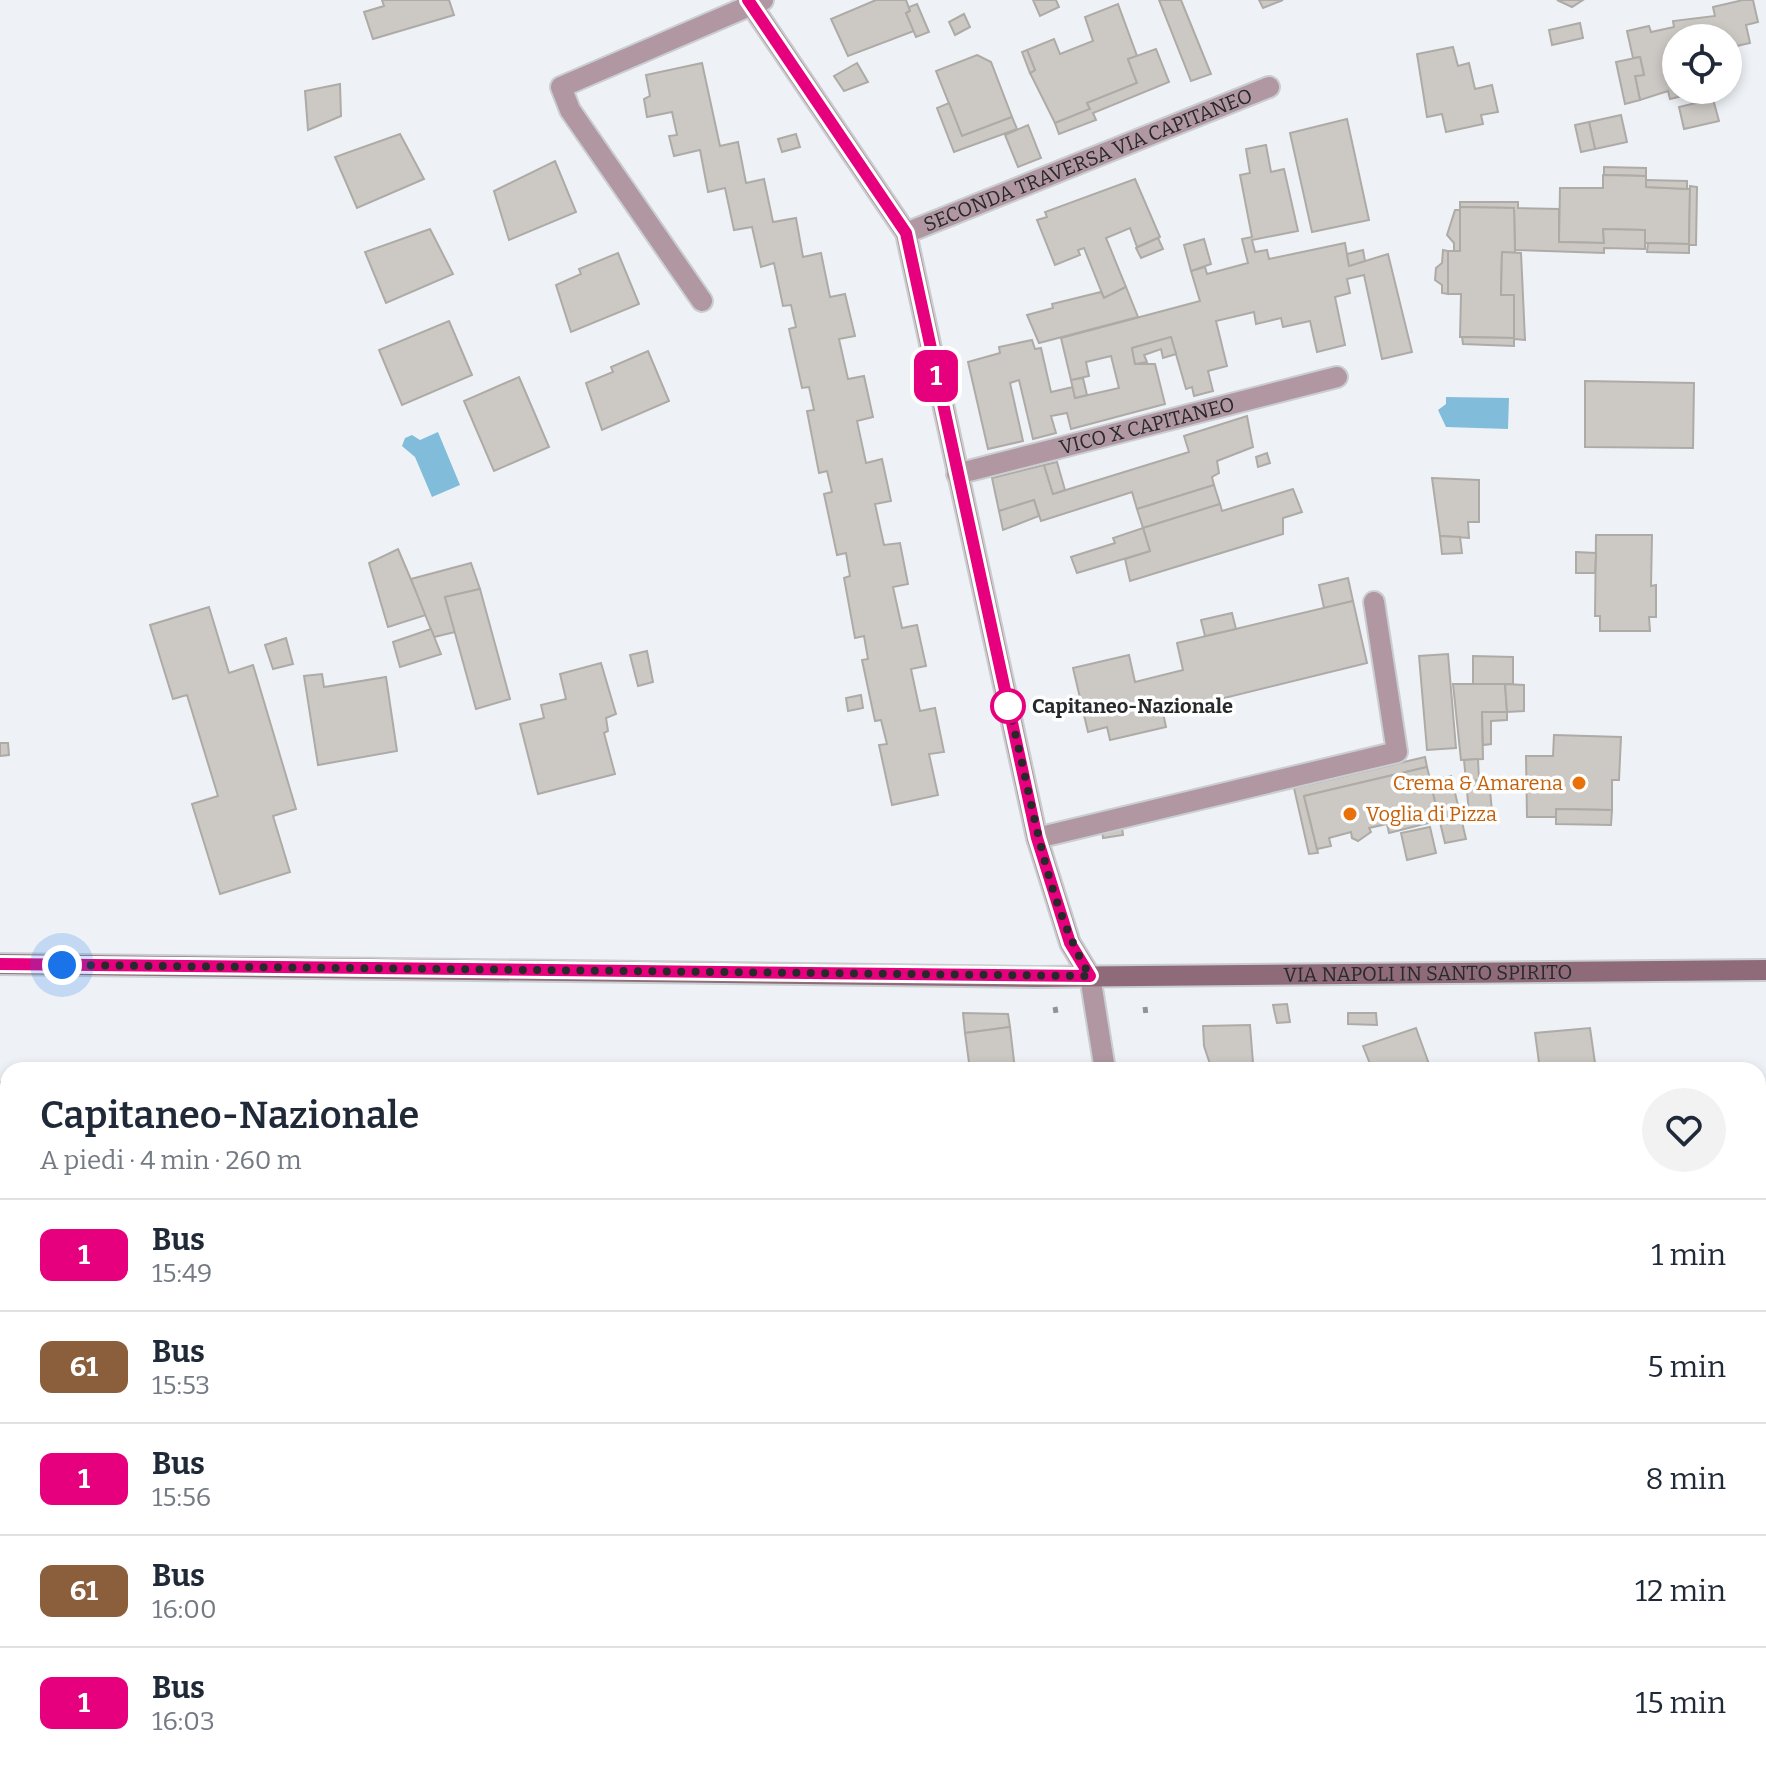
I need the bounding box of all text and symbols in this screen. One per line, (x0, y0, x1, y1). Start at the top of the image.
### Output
map controls (1662, 24, 1742, 104)
button: locate (1662, 24, 1742, 104)
street label: SECONDA TRAVERSA VIA CAPITANEO (920, 83, 1256, 237)
line badge: 1 (910, 350, 962, 402)
text: 1 (930, 359, 942, 392)
street label: VICO X CAPITANEO (1057, 392, 1237, 459)
marker: Capitaneo-Nazionale (991, 689, 1025, 723)
place label: Capitaneo-Nazionale (1032, 694, 1233, 718)
place label: Crema & Amarena (1393, 771, 1563, 795)
marker: Crema & Amarena (1570, 774, 1588, 792)
place label: Voglia di Pizza (1366, 802, 1497, 826)
marker: Voglia di Pizza (1341, 805, 1359, 823)
your location (42, 945, 82, 985)
street label: VIA NAPOLI IN SANTO SPIRITO (1283, 960, 1572, 987)
button: heart (1642, 1088, 1726, 1172)
text: Capitaneo-Nazionale (40, 1092, 419, 1138)
text: A piedi · 4 min · 260 m (40, 1145, 302, 1176)
text: Bus (152, 1222, 205, 1258)
text: 1 min (1651, 1237, 1726, 1273)
text: 1 (78, 1238, 90, 1271)
text: 15:49 (152, 1258, 212, 1289)
text: Bus (152, 1334, 205, 1370)
text: 5 min (1647, 1349, 1726, 1385)
text: 61 (70, 1350, 98, 1383)
text: 15:53 (152, 1370, 210, 1401)
text: Bus (152, 1446, 205, 1482)
text: 8 min (1645, 1461, 1726, 1497)
text: 1 (78, 1462, 90, 1495)
text: 15:56 (152, 1482, 211, 1513)
text: Bus (152, 1558, 205, 1594)
text: 12 min (1635, 1573, 1726, 1609)
text: 61 (70, 1574, 98, 1607)
text: 16:00 (152, 1594, 217, 1625)
text: Bus (152, 1670, 205, 1706)
text: 15 min (1635, 1685, 1726, 1721)
text: 1 (78, 1686, 90, 1719)
text: 16:03 (152, 1706, 215, 1737)

